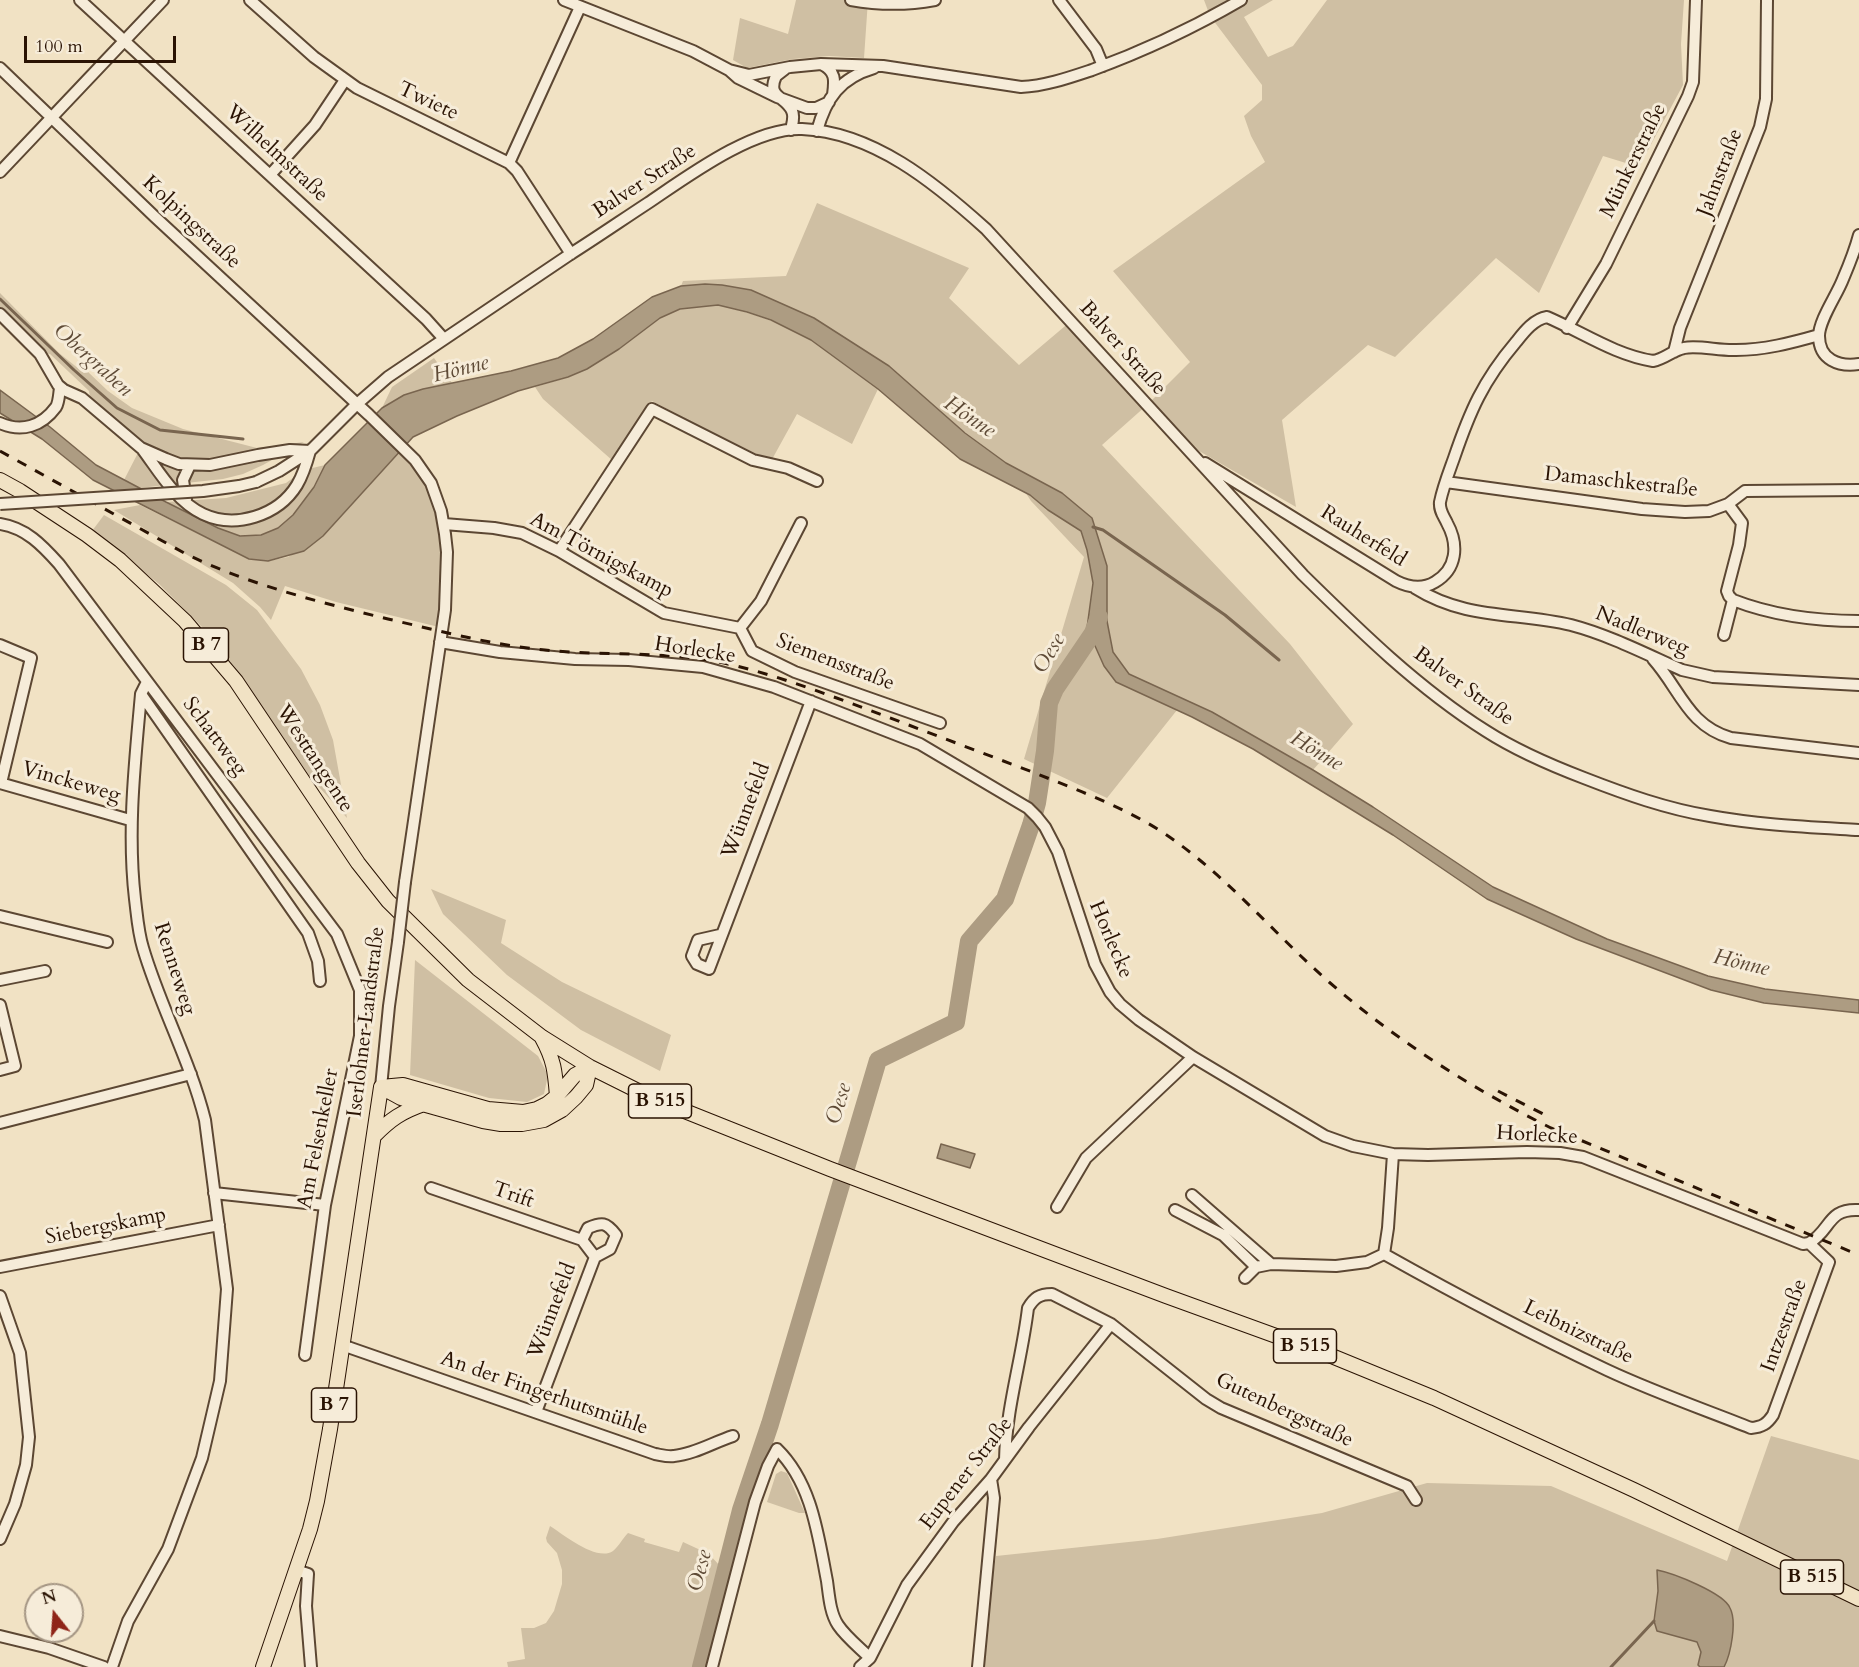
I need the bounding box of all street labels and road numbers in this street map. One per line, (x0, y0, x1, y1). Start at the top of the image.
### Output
street label: Twiete (394, 77, 462, 127)
street label: Wilhelmstraße (219, 100, 333, 208)
street label: Münkerstraße (1595, 100, 1673, 222)
street label: Jahnstraße (1693, 126, 1749, 220)
street label: Balver Straße (589, 139, 701, 225)
street label: Kolpingstraße (136, 171, 246, 275)
street label: Balver Straße (1073, 297, 1171, 401)
street label: Damaschkestraße (1543, 462, 1699, 504)
street label: Rauherfeld (1315, 501, 1411, 573)
street label: Am Törnigskamp (525, 508, 677, 604)
street label: Nadlerweg (1591, 602, 1693, 662)
road number: B 7 (184, 628, 228, 662)
street label: Siemensstraße (772, 629, 898, 697)
street label: Horlecke (653, 632, 737, 670)
street label: Balver Straße (1408, 642, 1518, 732)
street label: Schattweg (176, 693, 252, 781)
street label: Westtangente (270, 700, 358, 818)
street label: Vinckeweg (19, 757, 123, 809)
street label: Wünnefeld (717, 760, 777, 862)
street label: Horlecke (1082, 897, 1138, 983)
street label: Renneweg (147, 920, 201, 1018)
street label: Iserlohner Landstraße (343, 925, 391, 1119)
street label: Am Felsenkeller (293, 1067, 345, 1211)
road number: B 515 (628, 1084, 692, 1118)
street label: Horlecke (1495, 1121, 1579, 1151)
street label: Trift (489, 1177, 537, 1215)
street label: Siebergskamp (43, 1203, 169, 1251)
street label: Wünnefeld (523, 1260, 583, 1362)
street label: Intzestraße (1757, 1276, 1813, 1376)
street label: Leibnizstraße (1519, 1296, 1637, 1370)
road number: B 515 (1274, 1329, 1336, 1363)
street label: An der Fingerhutsmühle (437, 1347, 651, 1441)
street label: Gutenbergstraße (1211, 1368, 1357, 1454)
road number: B 7 (312, 1388, 356, 1422)
street label: Eupener Straße (915, 1413, 1019, 1535)
road number: B 515 (1780, 1560, 1844, 1594)

